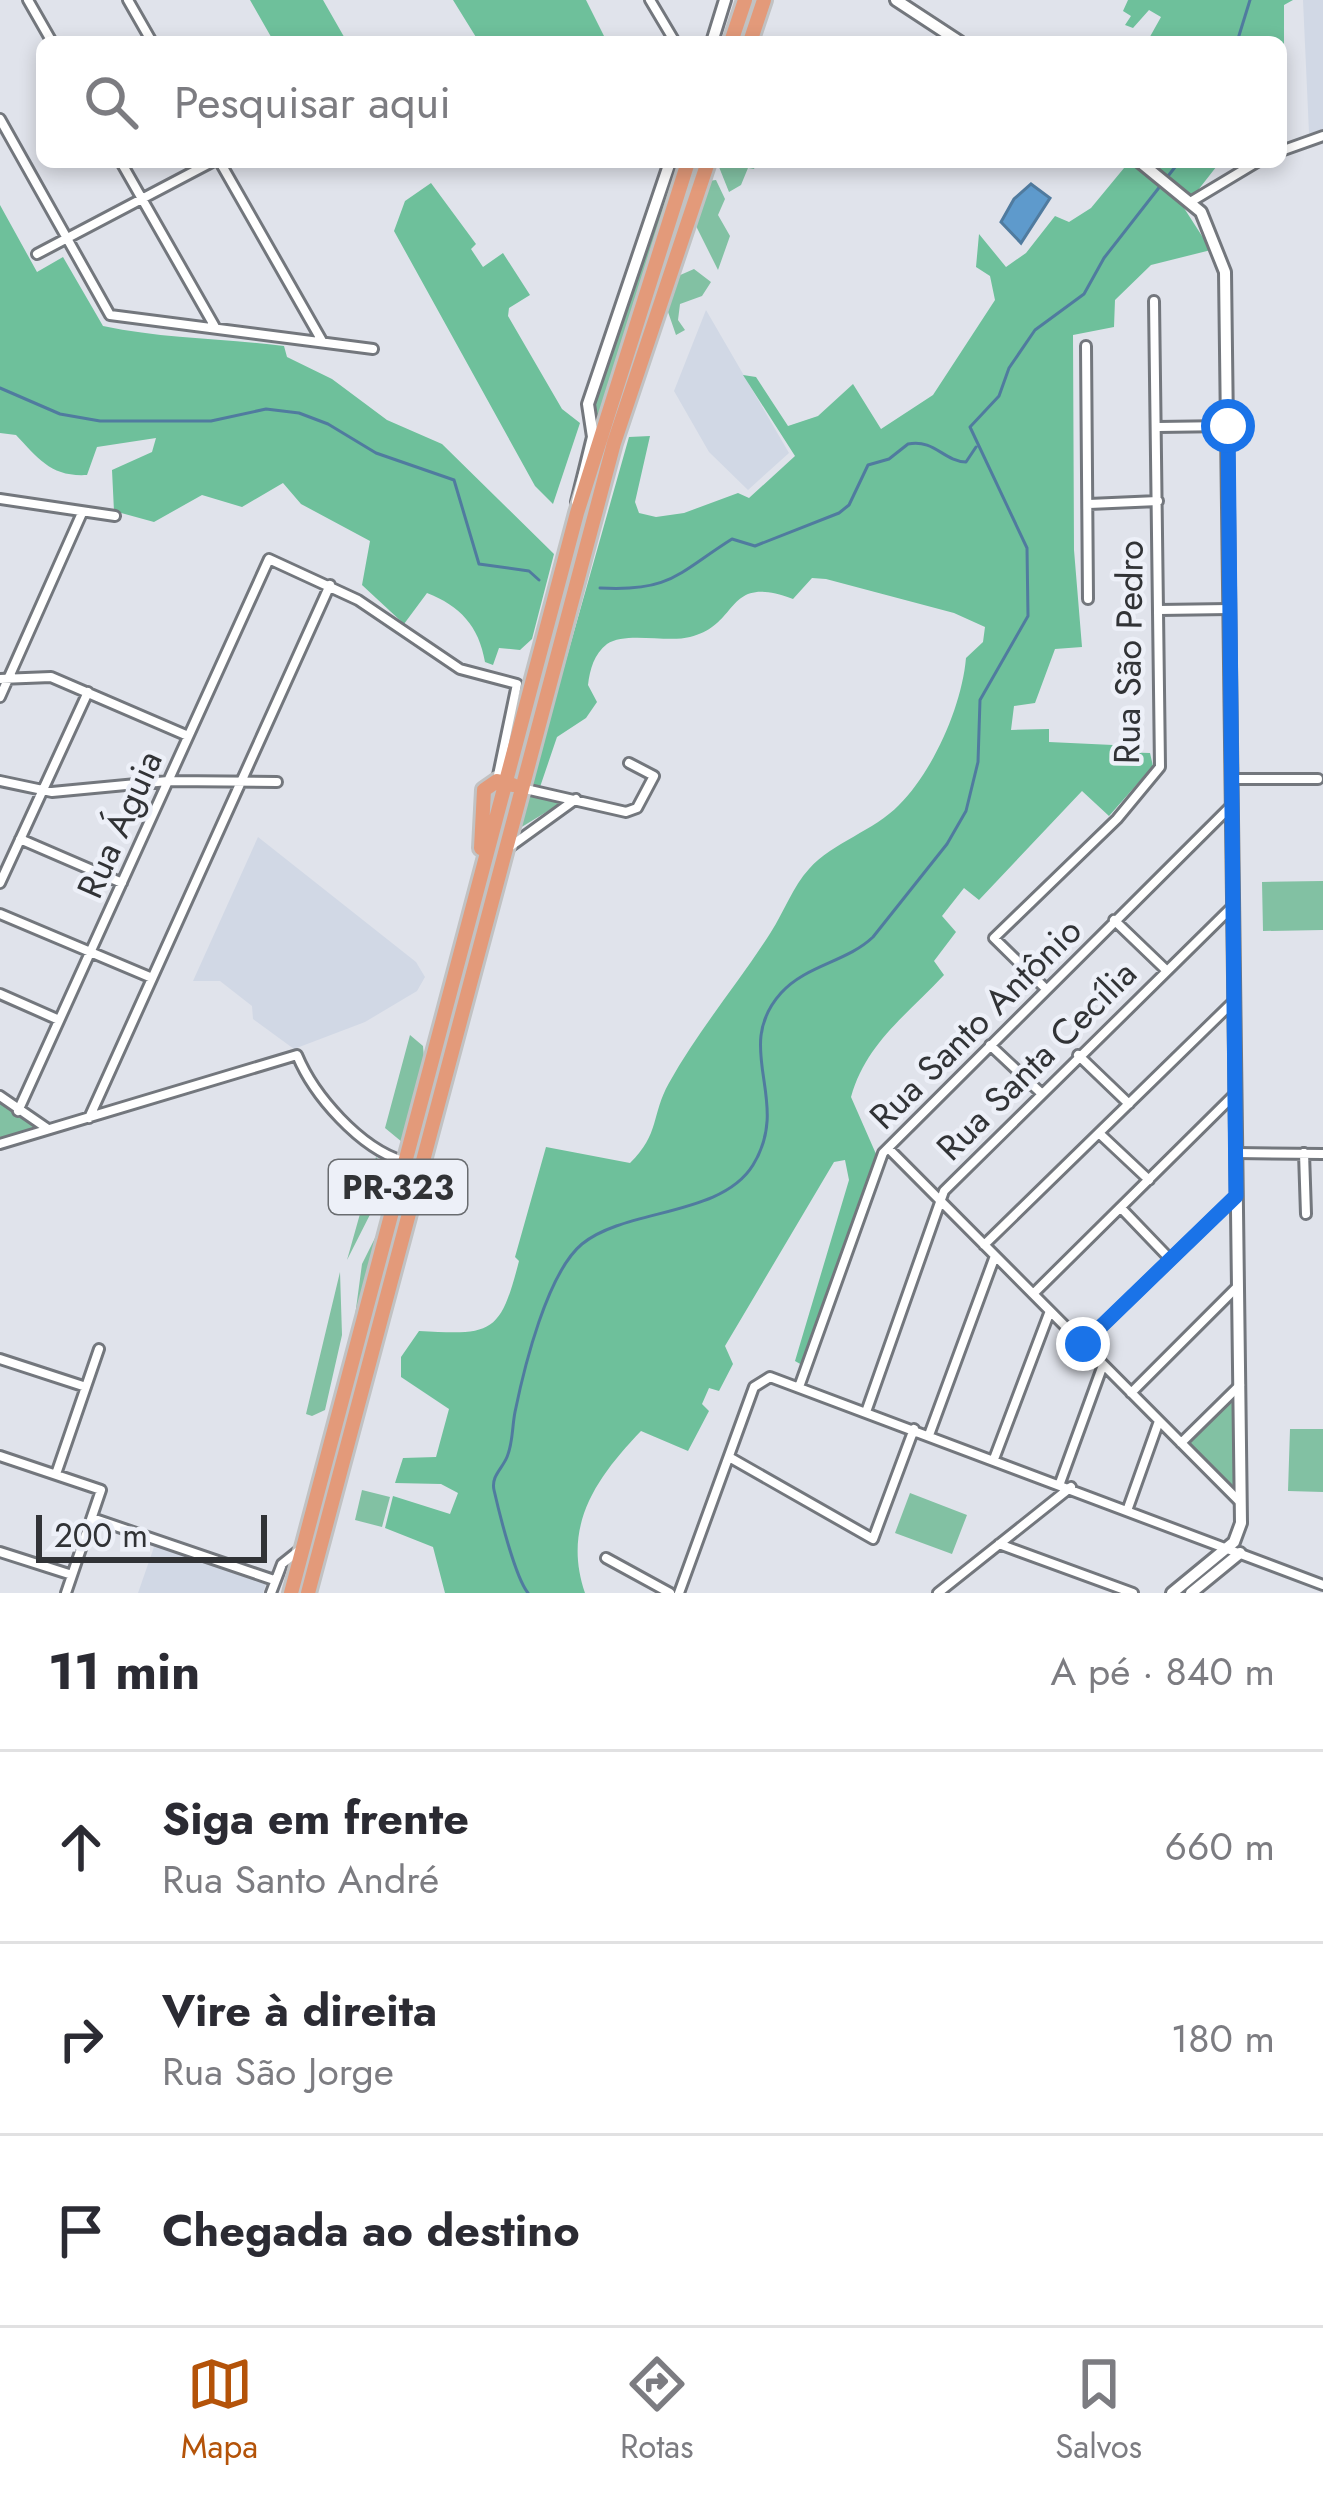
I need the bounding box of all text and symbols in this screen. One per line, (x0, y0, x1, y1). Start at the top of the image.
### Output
search box (36, 36, 1287, 168)
icon: search (78, 69, 144, 135)
text: Pesquisar aqui (174, 70, 451, 135)
route start (1201, 399, 1255, 453)
street label: Rua São Pedro (1100, 540, 1156, 764)
street label: Rua Águia (63, 742, 175, 906)
street label: Rua Santo Antônio (857, 905, 1093, 1141)
street label: Rua Santa Cecília (924, 948, 1148, 1172)
road number: PR-323 (329, 1160, 467, 1214)
route end (1056, 1317, 1110, 1371)
scale bar (36, 1509, 267, 1562)
text: 200 m (54, 1512, 148, 1559)
text: 11 min (48, 1634, 200, 1708)
text: A pé · 840 m (1051, 1643, 1275, 1700)
text: Siga em frente (162, 1786, 469, 1851)
icon: ahead (48, 1814, 114, 1880)
text: 660 m (1165, 1818, 1275, 1875)
text: Rua Santo André (162, 1851, 439, 1908)
text: Vire à direita (162, 1978, 437, 2043)
icon: right (48, 2006, 114, 2072)
text: 180 m (1171, 2010, 1275, 2067)
text: Rua São Jorge (162, 2043, 394, 2100)
icon: arrive (48, 2198, 114, 2264)
text: Chegada ao destino (162, 2198, 580, 2263)
tab: Mapa (181, 2351, 258, 2470)
tab: Rotas (620, 2351, 693, 2470)
tab: Salvos (1055, 2351, 1142, 2470)

